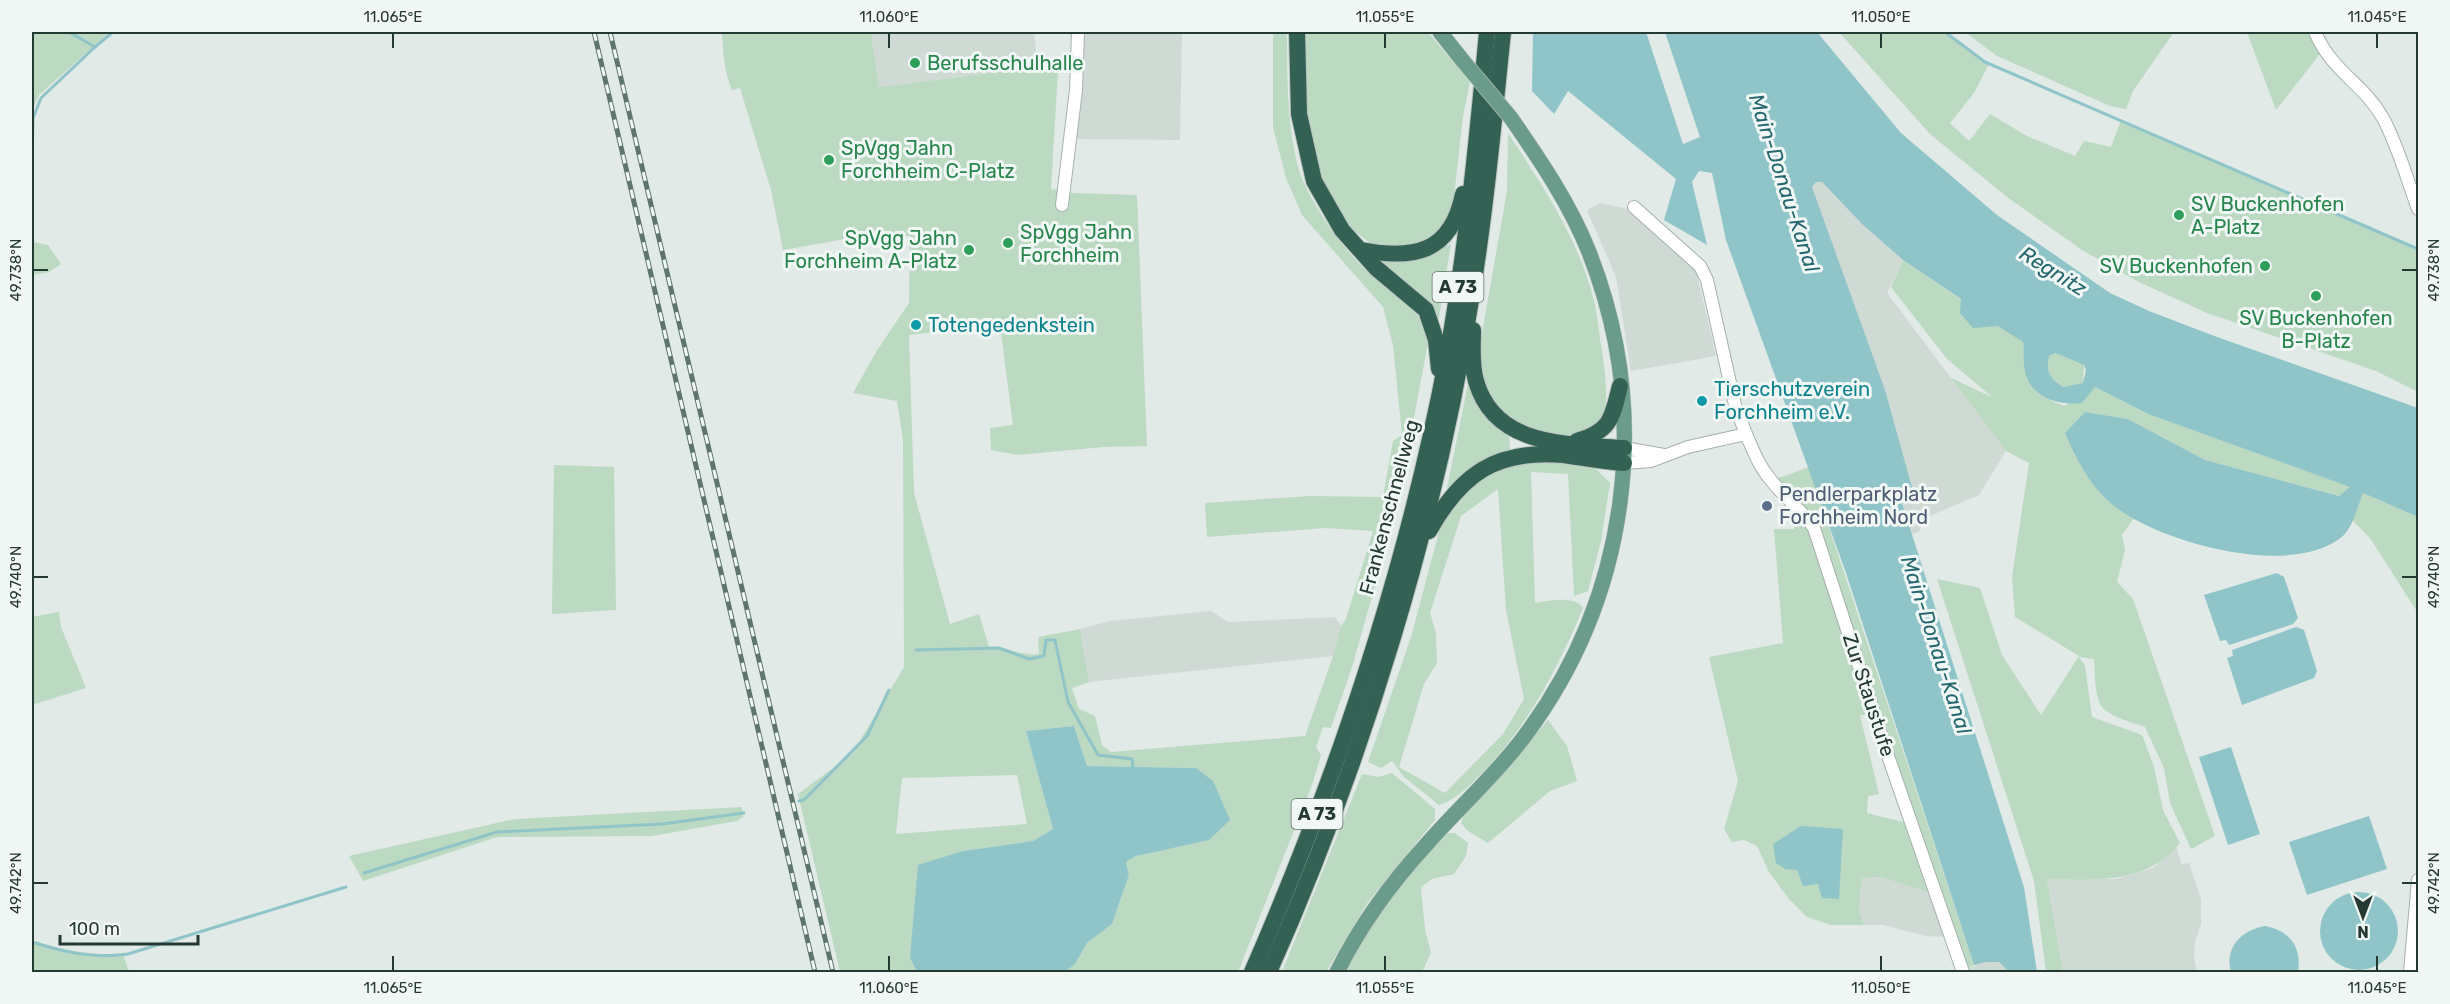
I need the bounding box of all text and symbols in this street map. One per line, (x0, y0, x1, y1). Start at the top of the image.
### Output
text: 11.065°E (364, 8, 422, 26)
text: 11.060°E (859, 8, 919, 26)
text: 11.055°E (1356, 8, 1414, 26)
text: 11.050°E (1851, 8, 1911, 26)
text: 11.045°E (2347, 8, 2407, 26)
place label: Berufsschulhalle (927, 51, 1084, 75)
marker: Berufsschulhalle (908, 56, 922, 70)
water label: Main-Donau-Kanal (1744, 91, 1825, 276)
place label: SpVgg Jahn Forchheim C-Platz (841, 136, 1015, 183)
marker: SpVgg Jahn Forchheim C-Platz (822, 153, 836, 167)
place label: SV Buckenhofen A-Platz (2191, 192, 2344, 239)
marker: SV Buckenhofen A-Platz (2172, 208, 2186, 222)
place label: SpVgg Jahn Forchheim (1020, 220, 1132, 267)
place label: SpVgg Jahn Forchheim A-Platz (784, 226, 957, 273)
marker: SpVgg Jahn Forchheim (1001, 236, 1015, 250)
text: 49.738°N (7, 239, 25, 301)
text: 49.738°N (2425, 239, 2443, 301)
water label: Regnitz (2015, 240, 2092, 301)
marker: SpVgg Jahn Forchheim A-Platz (962, 243, 976, 257)
place label: SV Buckenhofen (2100, 254, 2253, 278)
marker: SV Buckenhofen (2258, 259, 2272, 273)
road number: A 73 (1432, 272, 1484, 302)
marker: SV Buckenhofen B-Platz (2309, 289, 2323, 303)
place label: SV Buckenhofen B-Platz (2239, 306, 2393, 353)
place label: Totengedenkstein (928, 313, 1095, 337)
marker: Totengedenkstein (909, 318, 923, 332)
place label: Tierschutzverein Forchheim e.V. (1714, 377, 1870, 424)
marker: Tierschutzverein Forchheim e.V. (1695, 394, 1709, 408)
street label: Frankenschnellweg (1354, 417, 1424, 597)
place label: Pendlerparkplatz Forchheim Nord (1779, 482, 1937, 529)
marker: Pendlerparkplatz Forchheim Nord (1760, 499, 1774, 513)
text: 49.740°N (7, 546, 25, 608)
text: 49.740°N (2425, 546, 2443, 608)
water label: Main-Donau-Kanal (1896, 553, 1977, 738)
street label: Zur Staustufe (1838, 630, 1900, 760)
road number: A 73 (1292, 799, 1342, 829)
text: 49.742°N (7, 852, 25, 914)
text: 49.742°N (2425, 852, 2443, 914)
north arrow (2333, 887, 2393, 947)
scale bar (60, 908, 198, 946)
text: 100 m (69, 918, 120, 940)
text: N (2357, 922, 2369, 941)
text: 11.065°E (364, 979, 422, 997)
text: 11.060°E (859, 979, 919, 997)
text: 11.055°E (1356, 979, 1414, 997)
text: 11.050°E (1851, 979, 1911, 997)
text: 11.045°E (2347, 979, 2407, 997)

